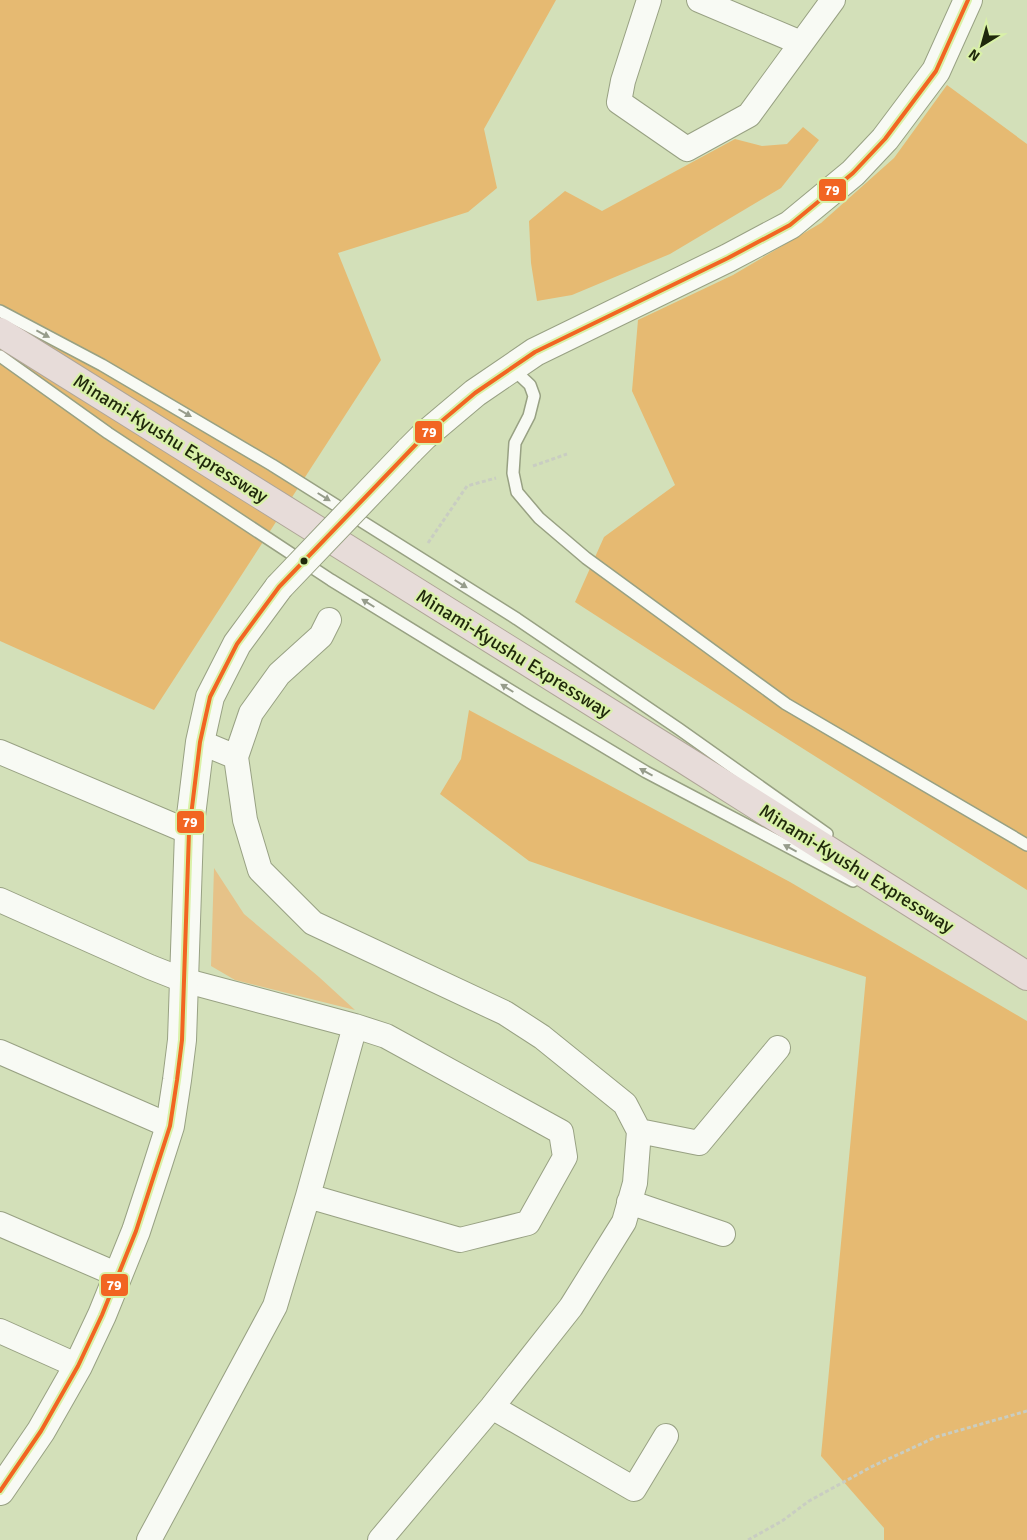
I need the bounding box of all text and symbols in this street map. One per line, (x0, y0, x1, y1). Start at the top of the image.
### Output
north arrow (957, 20, 1007, 70)
text: N (965, 45, 983, 65)
line badge: 79 (818, 178, 847, 202)
text: 79 (824, 182, 840, 199)
one-way arrow (36, 330, 50, 338)
street label: Minami-Kyushu Expressway (69, 369, 272, 509)
one-way arrow (178, 409, 191, 418)
line badge: 79 (414, 420, 443, 444)
text: 79 (421, 424, 437, 441)
one-way arrow (317, 492, 331, 502)
unlabelled marker (299, 556, 309, 566)
one-way arrow (455, 579, 468, 589)
street label: Minami-Kyushu Expressway (412, 584, 615, 724)
one-way arrow (362, 598, 375, 607)
one-way arrow (500, 683, 513, 692)
one-way arrow (639, 767, 653, 776)
street label: Minami-Kyushu Expressway (755, 799, 958, 939)
line badge: 79 (176, 810, 205, 834)
text: 79 (182, 814, 198, 831)
one-way arrow (782, 844, 797, 852)
line badge: 79 (100, 1273, 129, 1297)
text: 79 (106, 1277, 122, 1294)

